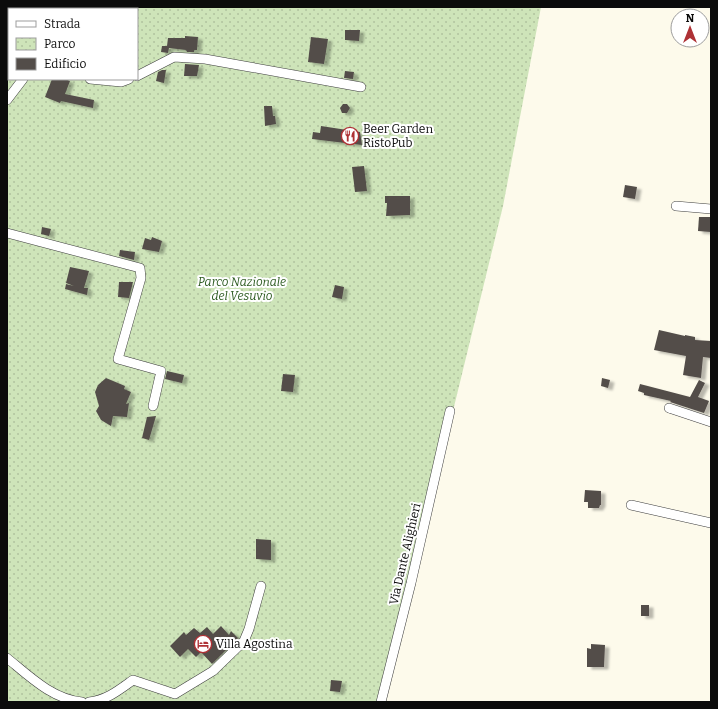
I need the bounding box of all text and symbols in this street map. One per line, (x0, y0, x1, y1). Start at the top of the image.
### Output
legend (8, 8, 138, 80)
north arrow (670, 8, 710, 48)
text: N (686, 12, 695, 25)
text: Strada (44, 17, 81, 31)
text: Parco (44, 37, 75, 51)
text: Edificio (44, 57, 86, 71)
place label: Beer Garden RistoPub (363, 122, 433, 150)
restaurant icon: Beer Garden RistoPub (340, 126, 360, 146)
park label: Parco Nazionale del Vesuvio (198, 275, 286, 303)
street label: Via Dante Alighieri (386, 501, 424, 606)
hotel icon: Villa Agostina (193, 634, 213, 654)
place label: Villa Agostina (216, 637, 293, 651)

